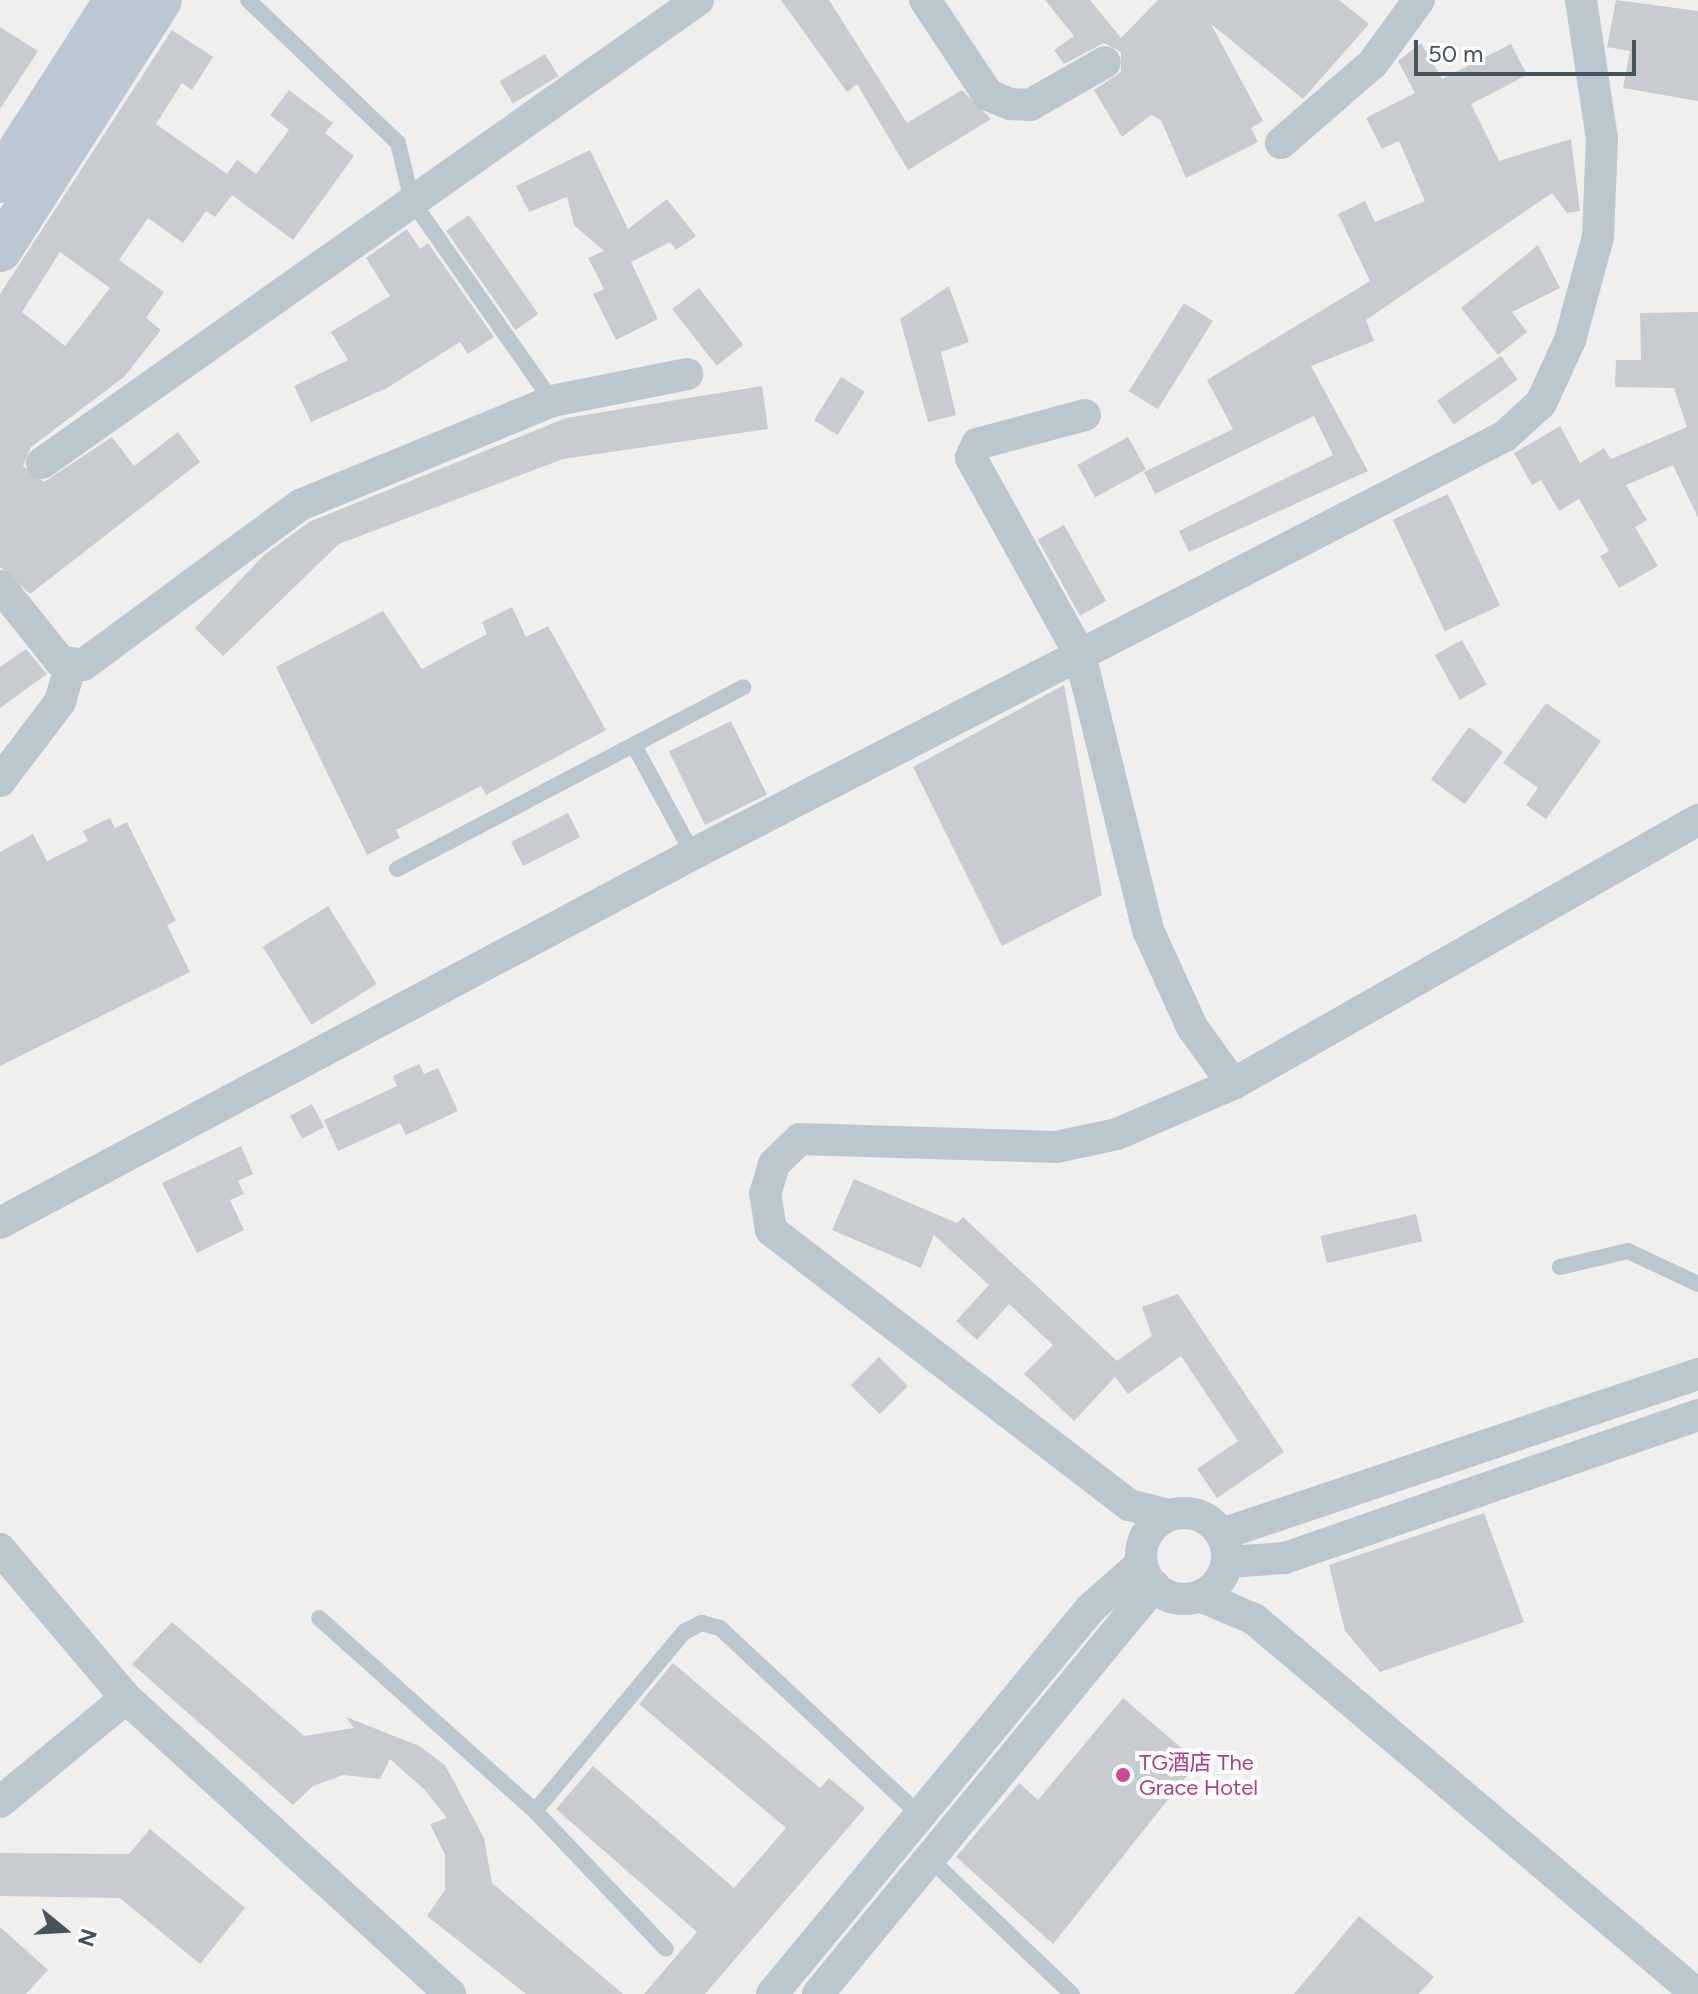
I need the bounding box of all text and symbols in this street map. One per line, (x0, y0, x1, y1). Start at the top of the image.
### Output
scale bar (1418, 24, 1640, 74)
text: 50 m (1428, 39, 1484, 68)
place label: TG酒店 The Grace Hotel (1139, 1749, 1258, 1800)
marker: TG酒店 The Grace Hotel (1114, 1766, 1132, 1784)
north arrow (24, 1890, 104, 1970)
text: N (72, 1925, 103, 1950)

